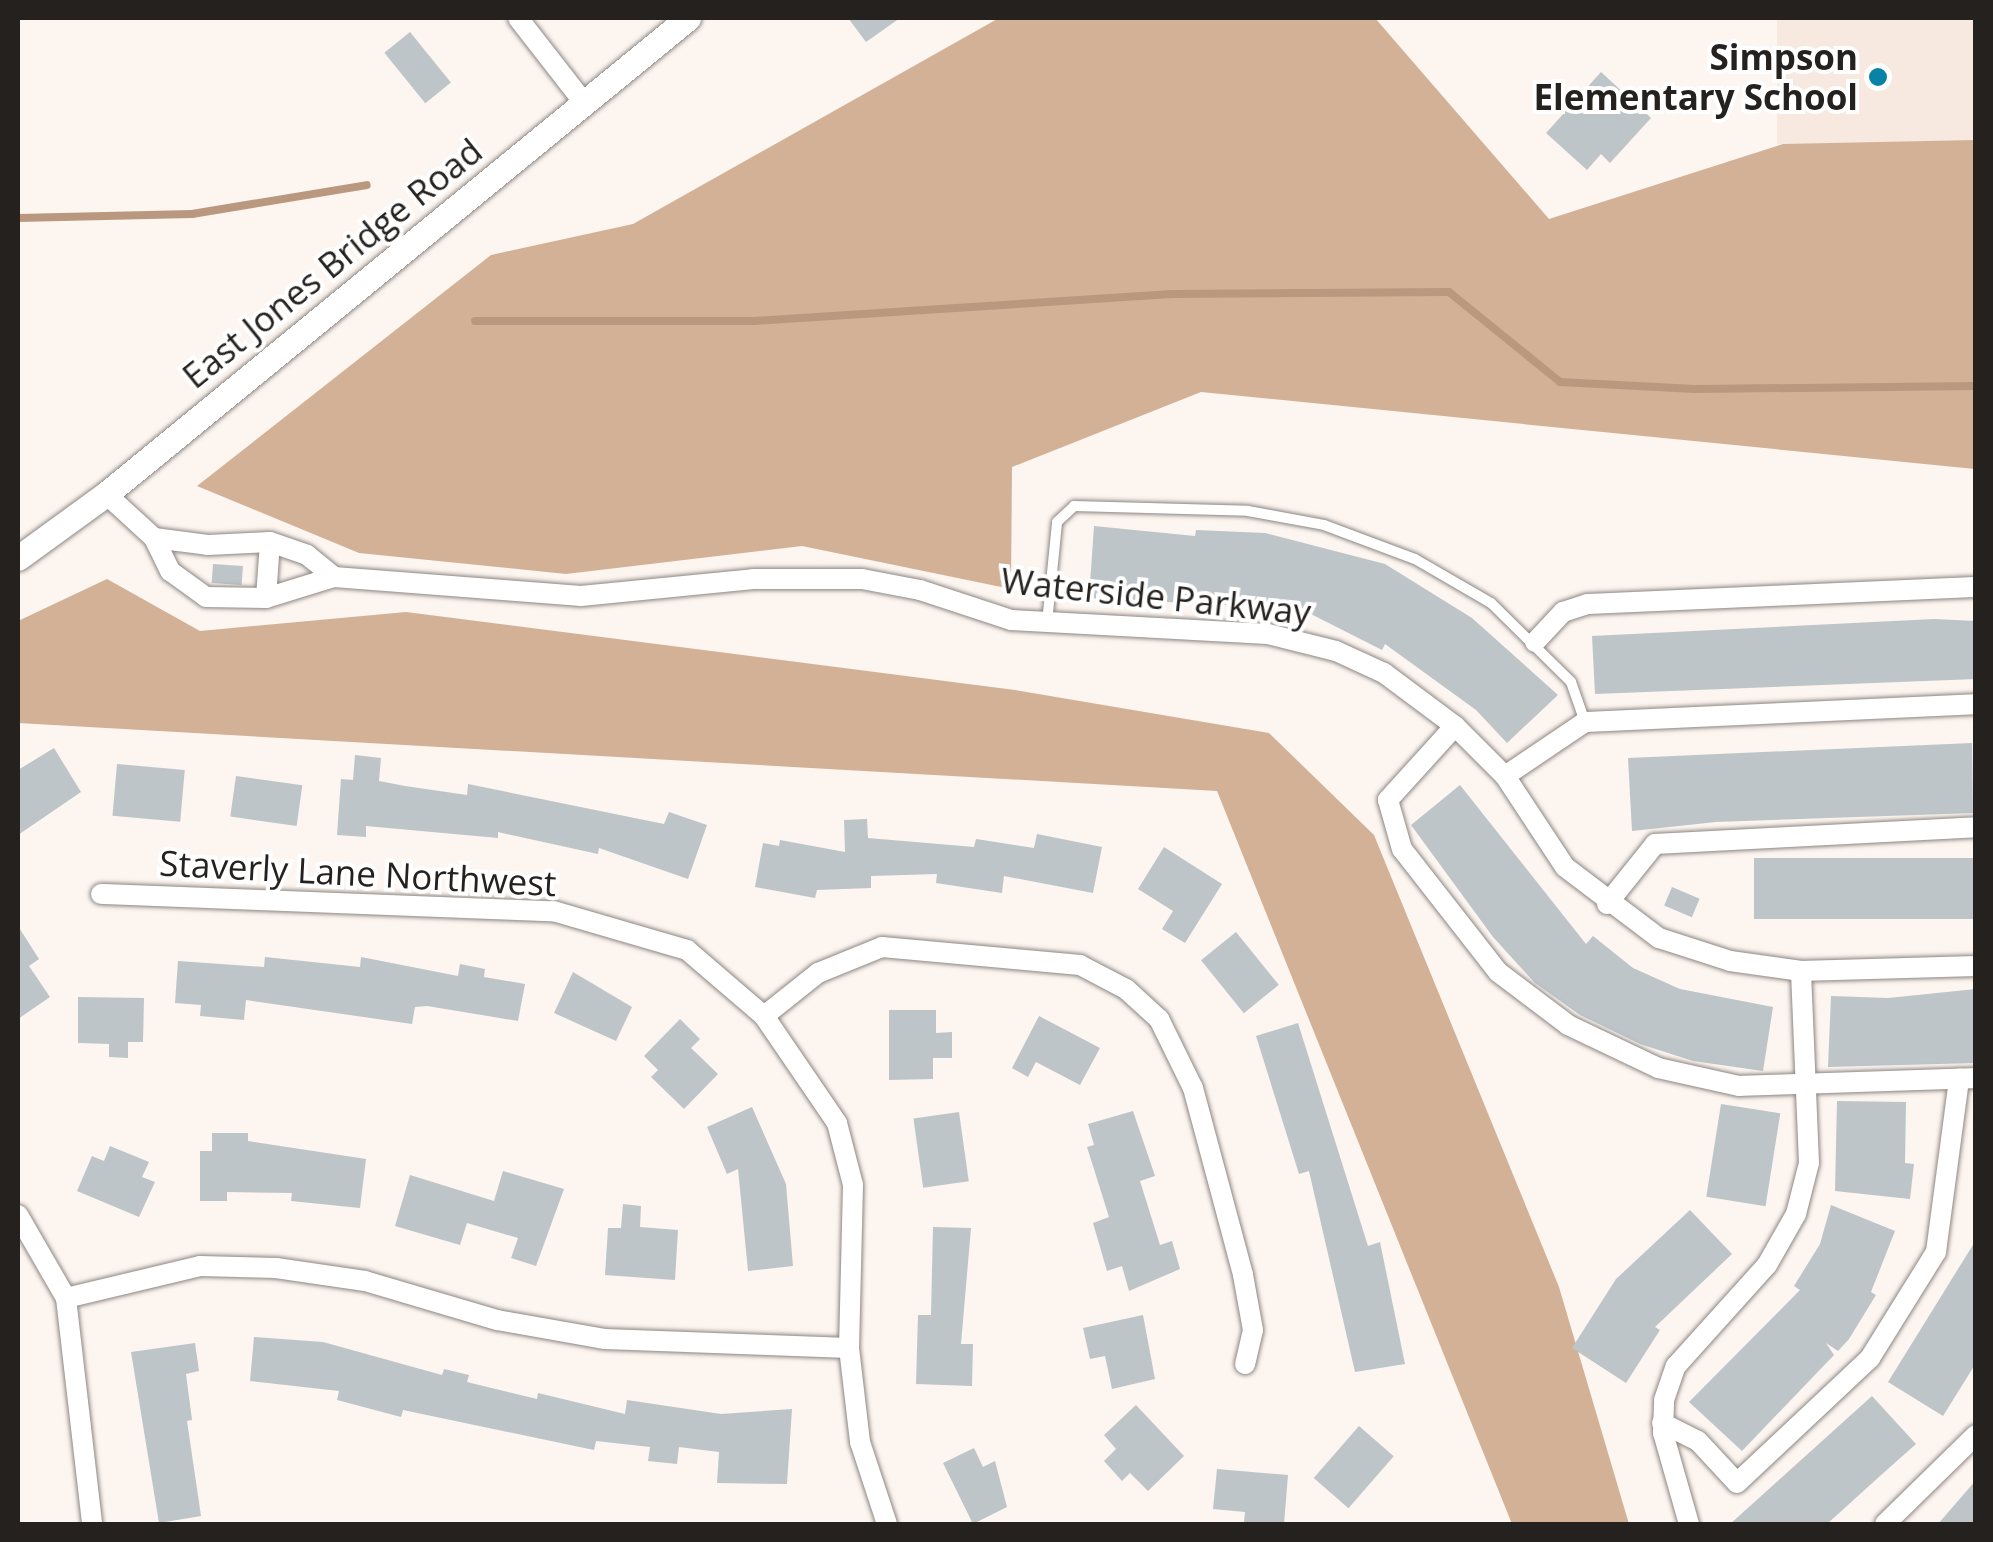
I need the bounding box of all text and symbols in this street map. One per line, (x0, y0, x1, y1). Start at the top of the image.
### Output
place label: Simpson Elementary School (1533, 36, 1858, 118)
marker: Simpson Elementary School (1867, 66, 1889, 88)
street label: East Jones Bridge Road (174, 129, 490, 397)
street label: Waterside Parkway (999, 559, 1313, 633)
street label: Staverly Lane Northwest (158, 842, 558, 904)

